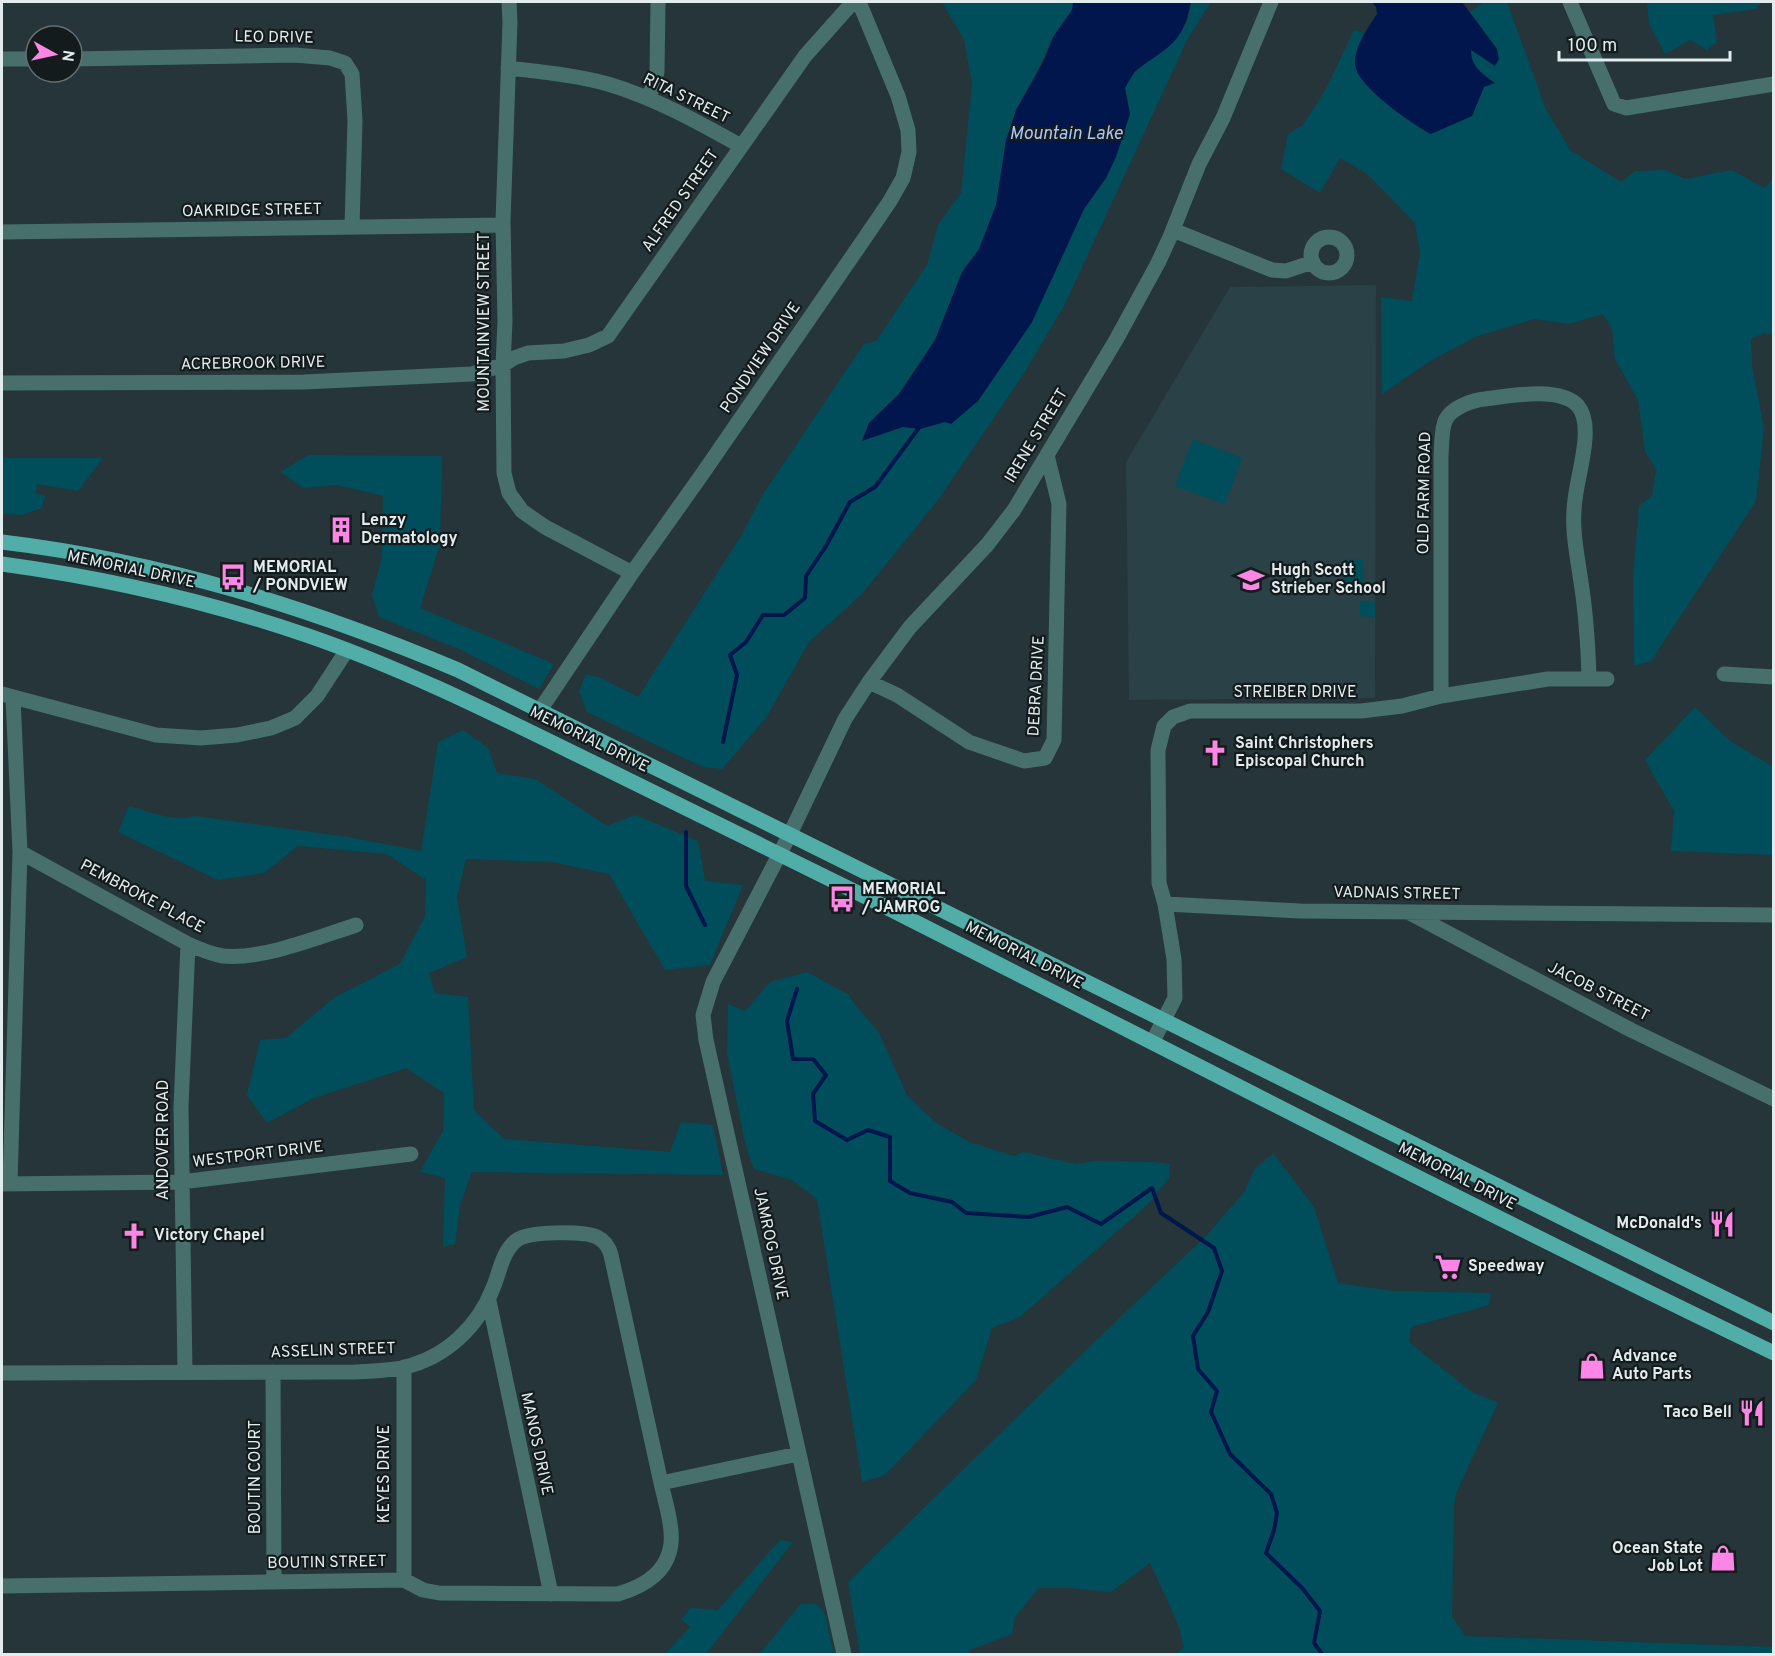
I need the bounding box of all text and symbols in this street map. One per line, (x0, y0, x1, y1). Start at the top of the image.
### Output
north arrow (24, 24, 84, 84)
scale bar (1559, 24, 1730, 62)
street label: LEO DRIVE (234, 27, 314, 49)
text: 100 m (1568, 35, 1617, 58)
text: N (56, 49, 78, 63)
street label: RITA STREET (639, 69, 733, 129)
water label: Mountain Lake (1009, 123, 1123, 146)
street label: ALFRED STREET (638, 146, 724, 256)
street label: OAKRIDGE STREET (182, 200, 322, 222)
street label: MOUNTAINVIEW STREET (475, 232, 495, 412)
street label: PONDVIEW DRIVE (716, 299, 806, 417)
street label: ACREBROOK DRIVE (180, 353, 326, 375)
street label: IRENE STREET (1001, 385, 1073, 487)
street label: OLD FARM ROAD (1414, 431, 1436, 555)
place label: Lenzy Dermatology (361, 511, 458, 549)
building icon: Lenzy Dermatology (326, 515, 356, 545)
street label: MEMORIAL DRIVE (65, 547, 197, 593)
place label: MEMORIAL / PONDVIEW (252, 558, 348, 596)
place label: Hugh Scott Strieber School (1271, 561, 1386, 599)
bus stop icon: MEMORIAL / PONDVIEW (218, 562, 248, 592)
school or university icon: Hugh Scott Strieber School (1236, 565, 1266, 595)
street label: DEBRA DRIVE (1024, 635, 1050, 737)
street label: STREIBER DRIVE (1233, 683, 1357, 703)
street label: MEMORIAL DRIVE (526, 702, 652, 778)
place label: Saint Christophers Episcopal Church (1235, 734, 1374, 772)
church icon: Saint Christophers Episcopal Church (1200, 738, 1230, 768)
street label: PEMBROKE PLACE (76, 856, 208, 938)
place label: MEMORIAL / JAMROG (861, 880, 945, 918)
street label: VADNAIS STREET (1333, 883, 1461, 905)
bus stop icon: MEMORIAL / JAMROG (827, 884, 857, 914)
street label: MEMORIAL DRIVE (961, 918, 1087, 994)
street label: JACOB STREET (1544, 958, 1652, 1026)
street label: ANDOVER ROAD (154, 1080, 174, 1200)
street label: WESTPORT DRIVE (192, 1137, 324, 1173)
street label: MEMORIAL DRIVE (1394, 1139, 1520, 1215)
street label: JAMROG DRIVE (748, 1186, 792, 1302)
restaurant icon: McDonald's (1707, 1209, 1737, 1239)
place label: McDonald's (1616, 1214, 1702, 1234)
church icon: Victory Chapel (119, 1221, 149, 1251)
place label: Victory Chapel (154, 1226, 265, 1246)
supermarket icon: Speedway (1433, 1252, 1463, 1282)
place label: Speedway (1468, 1257, 1544, 1277)
street label: ASSELIN STREET (270, 1339, 396, 1363)
place label: Advance Auto Parts (1612, 1347, 1692, 1385)
shop icon: Advance Auto Parts (1577, 1351, 1607, 1381)
street label: MANOS DRIVE (515, 1391, 557, 1497)
restaurant icon: Taco Bell (1737, 1398, 1767, 1428)
place label: Taco Bell (1663, 1403, 1732, 1423)
street label: BOUTIN COURT (246, 1420, 266, 1534)
street label: KEYES DRIVE (375, 1425, 395, 1523)
place label: Ocean State Job Lot (1612, 1539, 1703, 1577)
shop icon: Ocean State Job Lot (1708, 1543, 1738, 1573)
street label: BOUTIN STREET (267, 1552, 387, 1574)

